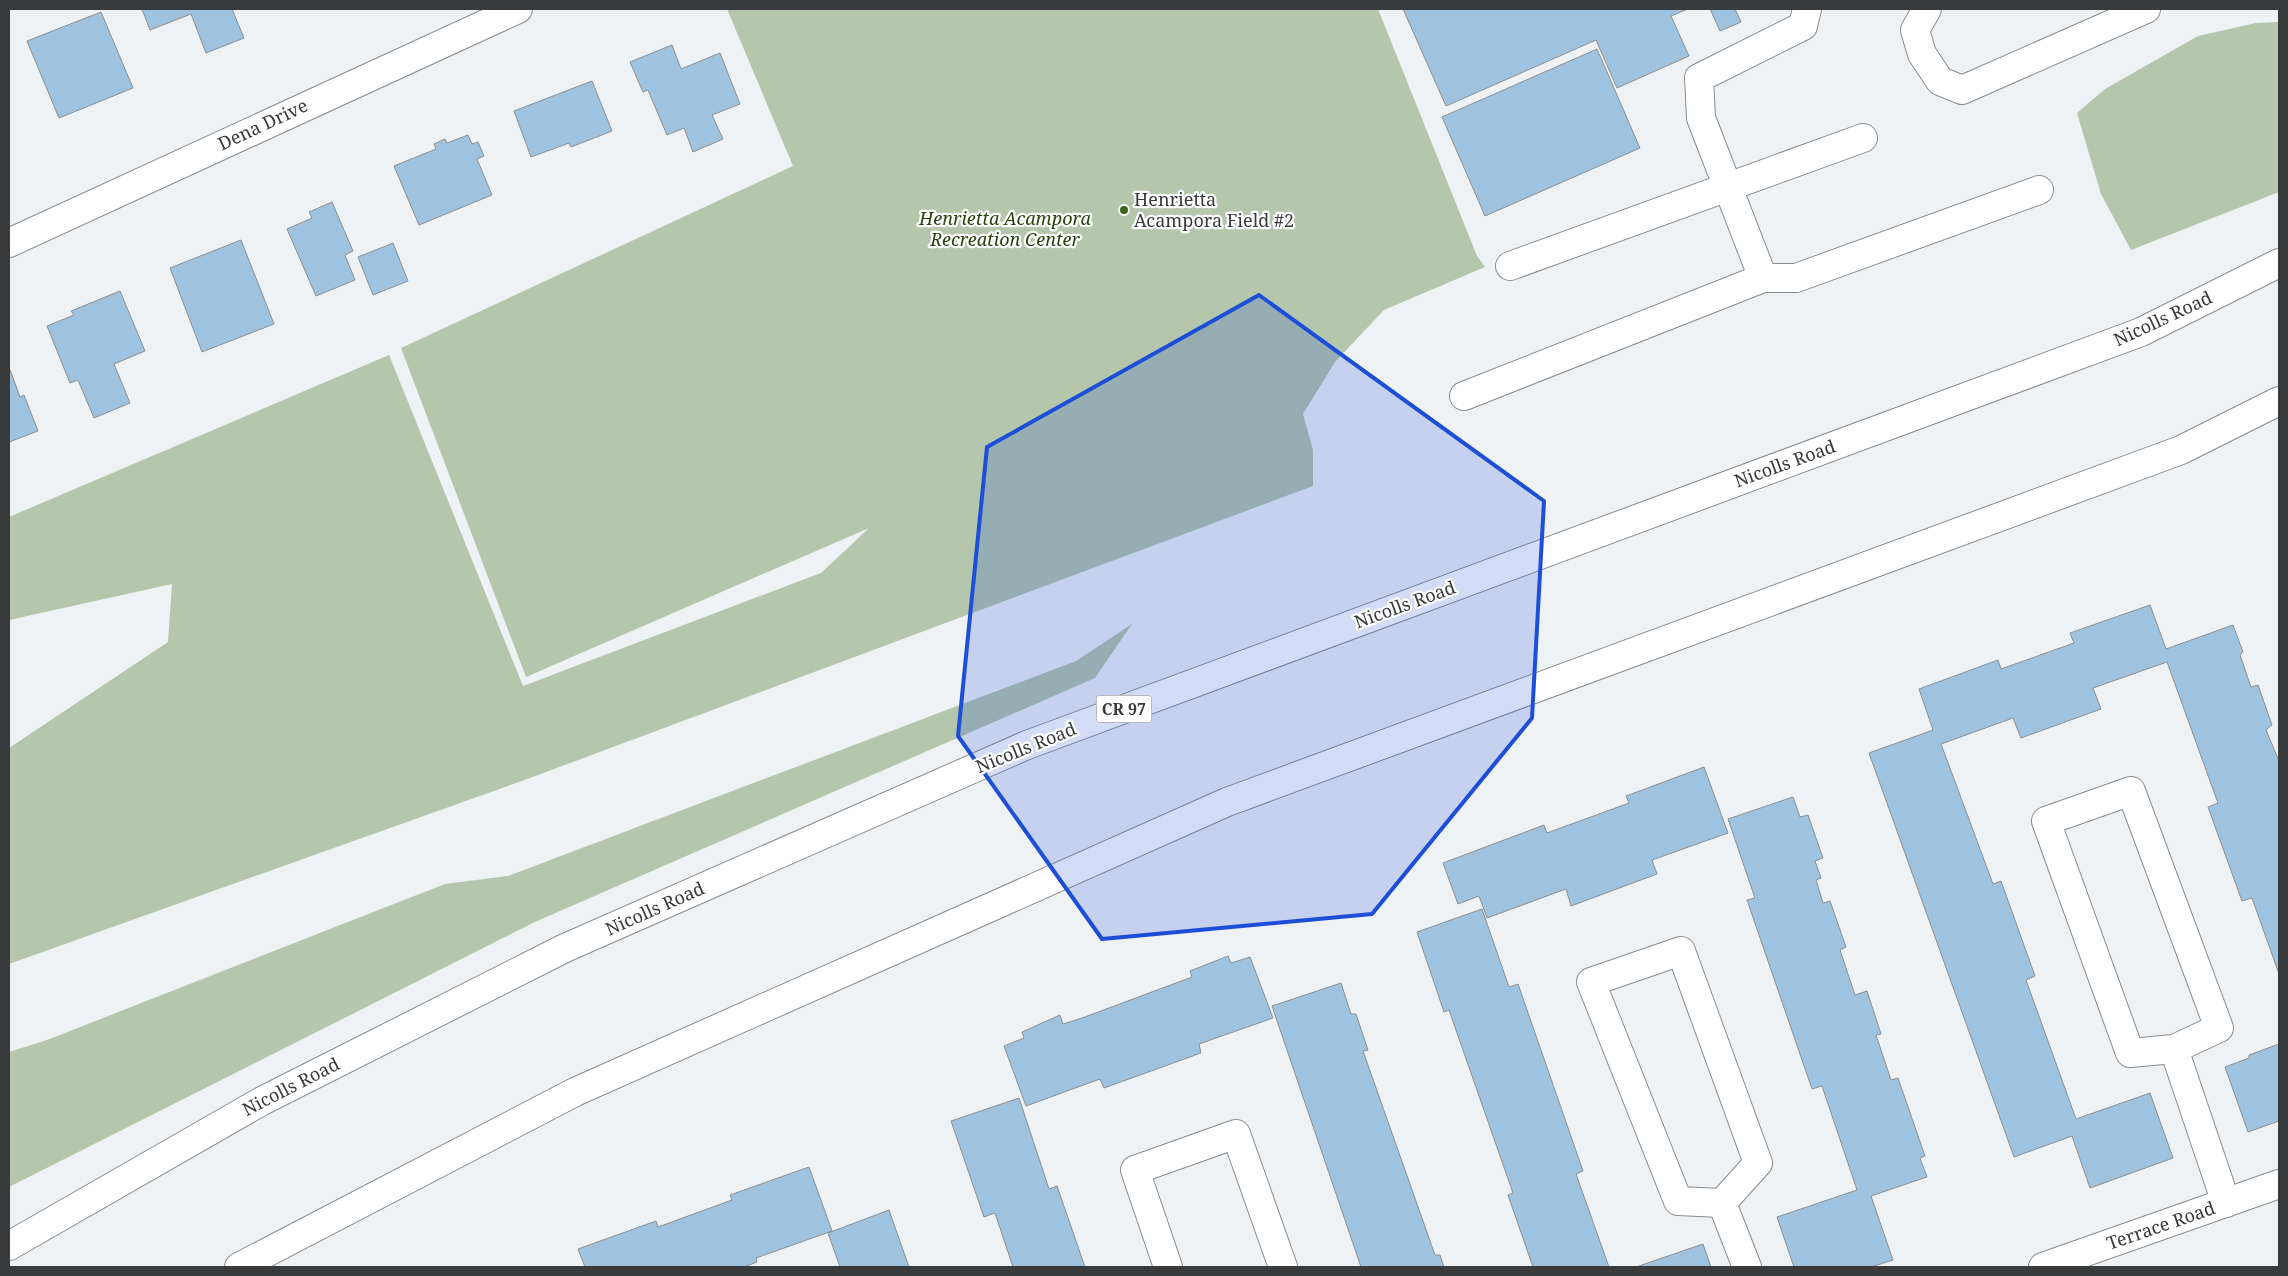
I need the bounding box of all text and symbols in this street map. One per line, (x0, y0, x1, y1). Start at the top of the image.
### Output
street label: Dena Drive (214, 93, 311, 155)
place label: Henrietta Acampora Field #2 (1134, 187, 1294, 232)
marker: Henrietta Acampora Field #2 (1118, 204, 1130, 216)
park label: Henrietta Acampora Recreation Center (918, 206, 1092, 251)
street label: Nicolls Road (2109, 285, 2216, 351)
street label: Nicolls Road (1731, 434, 1839, 492)
street label: Nicolls Road (1351, 575, 1459, 633)
road number: CR 97 (1096, 696, 1152, 722)
street label: Nicolls Road (972, 716, 1079, 778)
street label: Nicolls Road (601, 876, 708, 941)
street label: Nicolls Road (238, 1051, 343, 1121)
street label: Terrace Road (2103, 1195, 2218, 1255)

